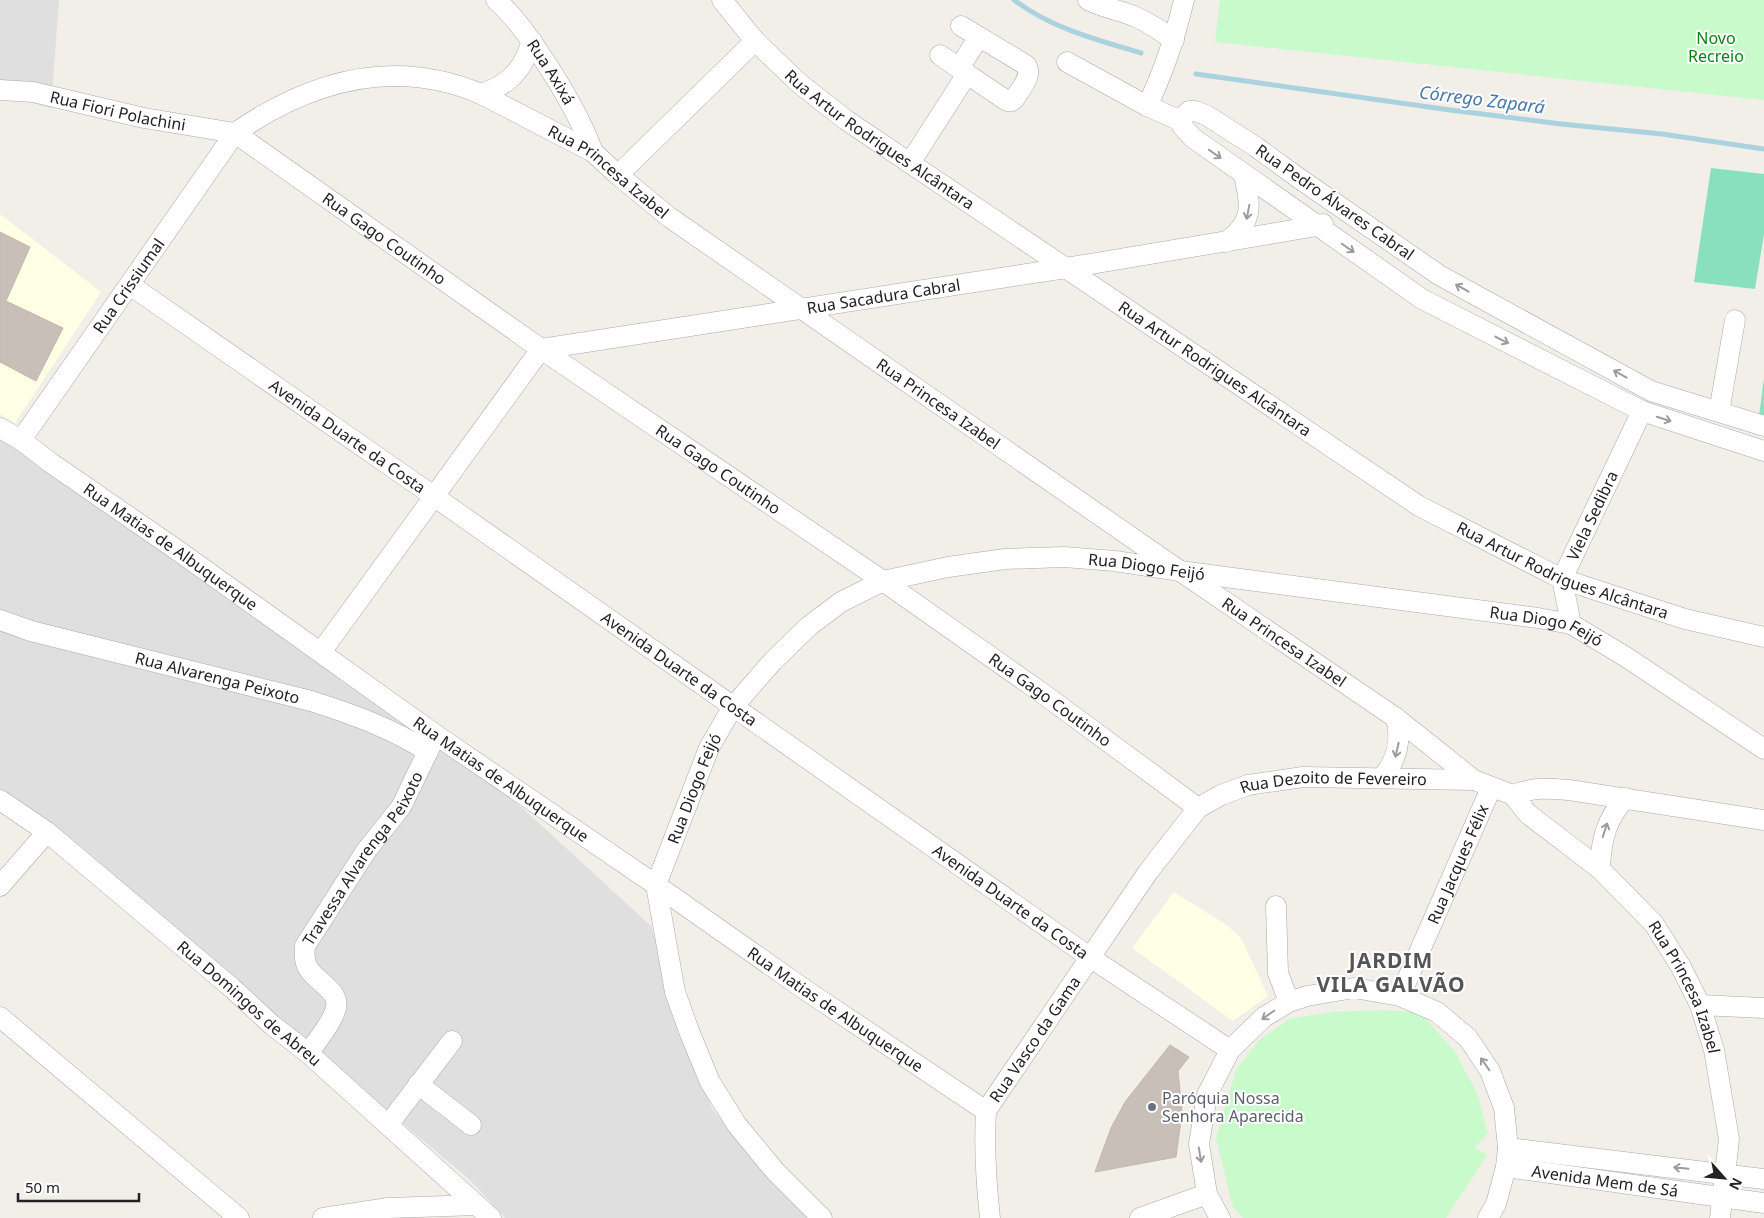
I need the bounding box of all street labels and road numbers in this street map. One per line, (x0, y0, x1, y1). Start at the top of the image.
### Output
street label: Rua Axixá (522, 35, 580, 109)
street label: Rua Artur Rodrigues Alcântara (780, 64, 979, 214)
street label: Rua Fiori Polachini (48, 85, 187, 136)
street label: Rua Princesa Izabel (544, 120, 673, 223)
street label: Rua Pedro Álvares Cabral (1251, 139, 1419, 265)
street label: Rua Gago Coutinho (318, 187, 450, 290)
street label: Rua Crissiumal (88, 234, 169, 338)
street label: Rua Sacadura Cabral (805, 273, 962, 319)
street label: Rua Artur Rodrigues Alcântara (1114, 296, 1316, 441)
street label: Rua Princesa Izabel (872, 353, 1005, 454)
street label: Avenida Duarte da Costa (265, 374, 430, 498)
street label: Rua Gago Coutinho (651, 419, 785, 519)
street label: Viela Sedibra (1561, 467, 1623, 564)
street label: Rua Matias de Albuquerque (79, 478, 262, 615)
street label: Rua Artur Rodrigues Alcântara (1453, 516, 1671, 624)
street label: Rua Diogo Feijó (1087, 548, 1206, 585)
street label: Rua Princesa Izabel (1218, 592, 1351, 692)
street label: Rua Diogo Feijó (1488, 601, 1607, 652)
street label: Avenida Duarte da Costa (597, 606, 762, 731)
street label: Rua Alvarenga Peixoto (133, 646, 302, 709)
street label: Rua Gago Coutinho (984, 648, 1116, 751)
street label: Rua Matias de Albuquerque (409, 711, 593, 847)
street label: Rua Diogo Feijó (662, 729, 726, 847)
street label: Rua Dezoito de Fevereiro (1237, 766, 1427, 798)
street label: Travessa Alvarenga Peixoto (297, 768, 428, 950)
street label: Rua Jacques Félix (1422, 800, 1494, 927)
street label: Avenida Duarte da Costa (928, 839, 1093, 964)
street label: Rua Princesa Izabel (1643, 916, 1725, 1055)
street label: Rua Domingos de Abreu (173, 935, 326, 1071)
street label: Rua Matias de Albuquerque (743, 942, 928, 1077)
street label: Rua Vasco da Gama (984, 972, 1085, 1107)
street label: Avenida Mem de Sá (1530, 1160, 1680, 1202)

